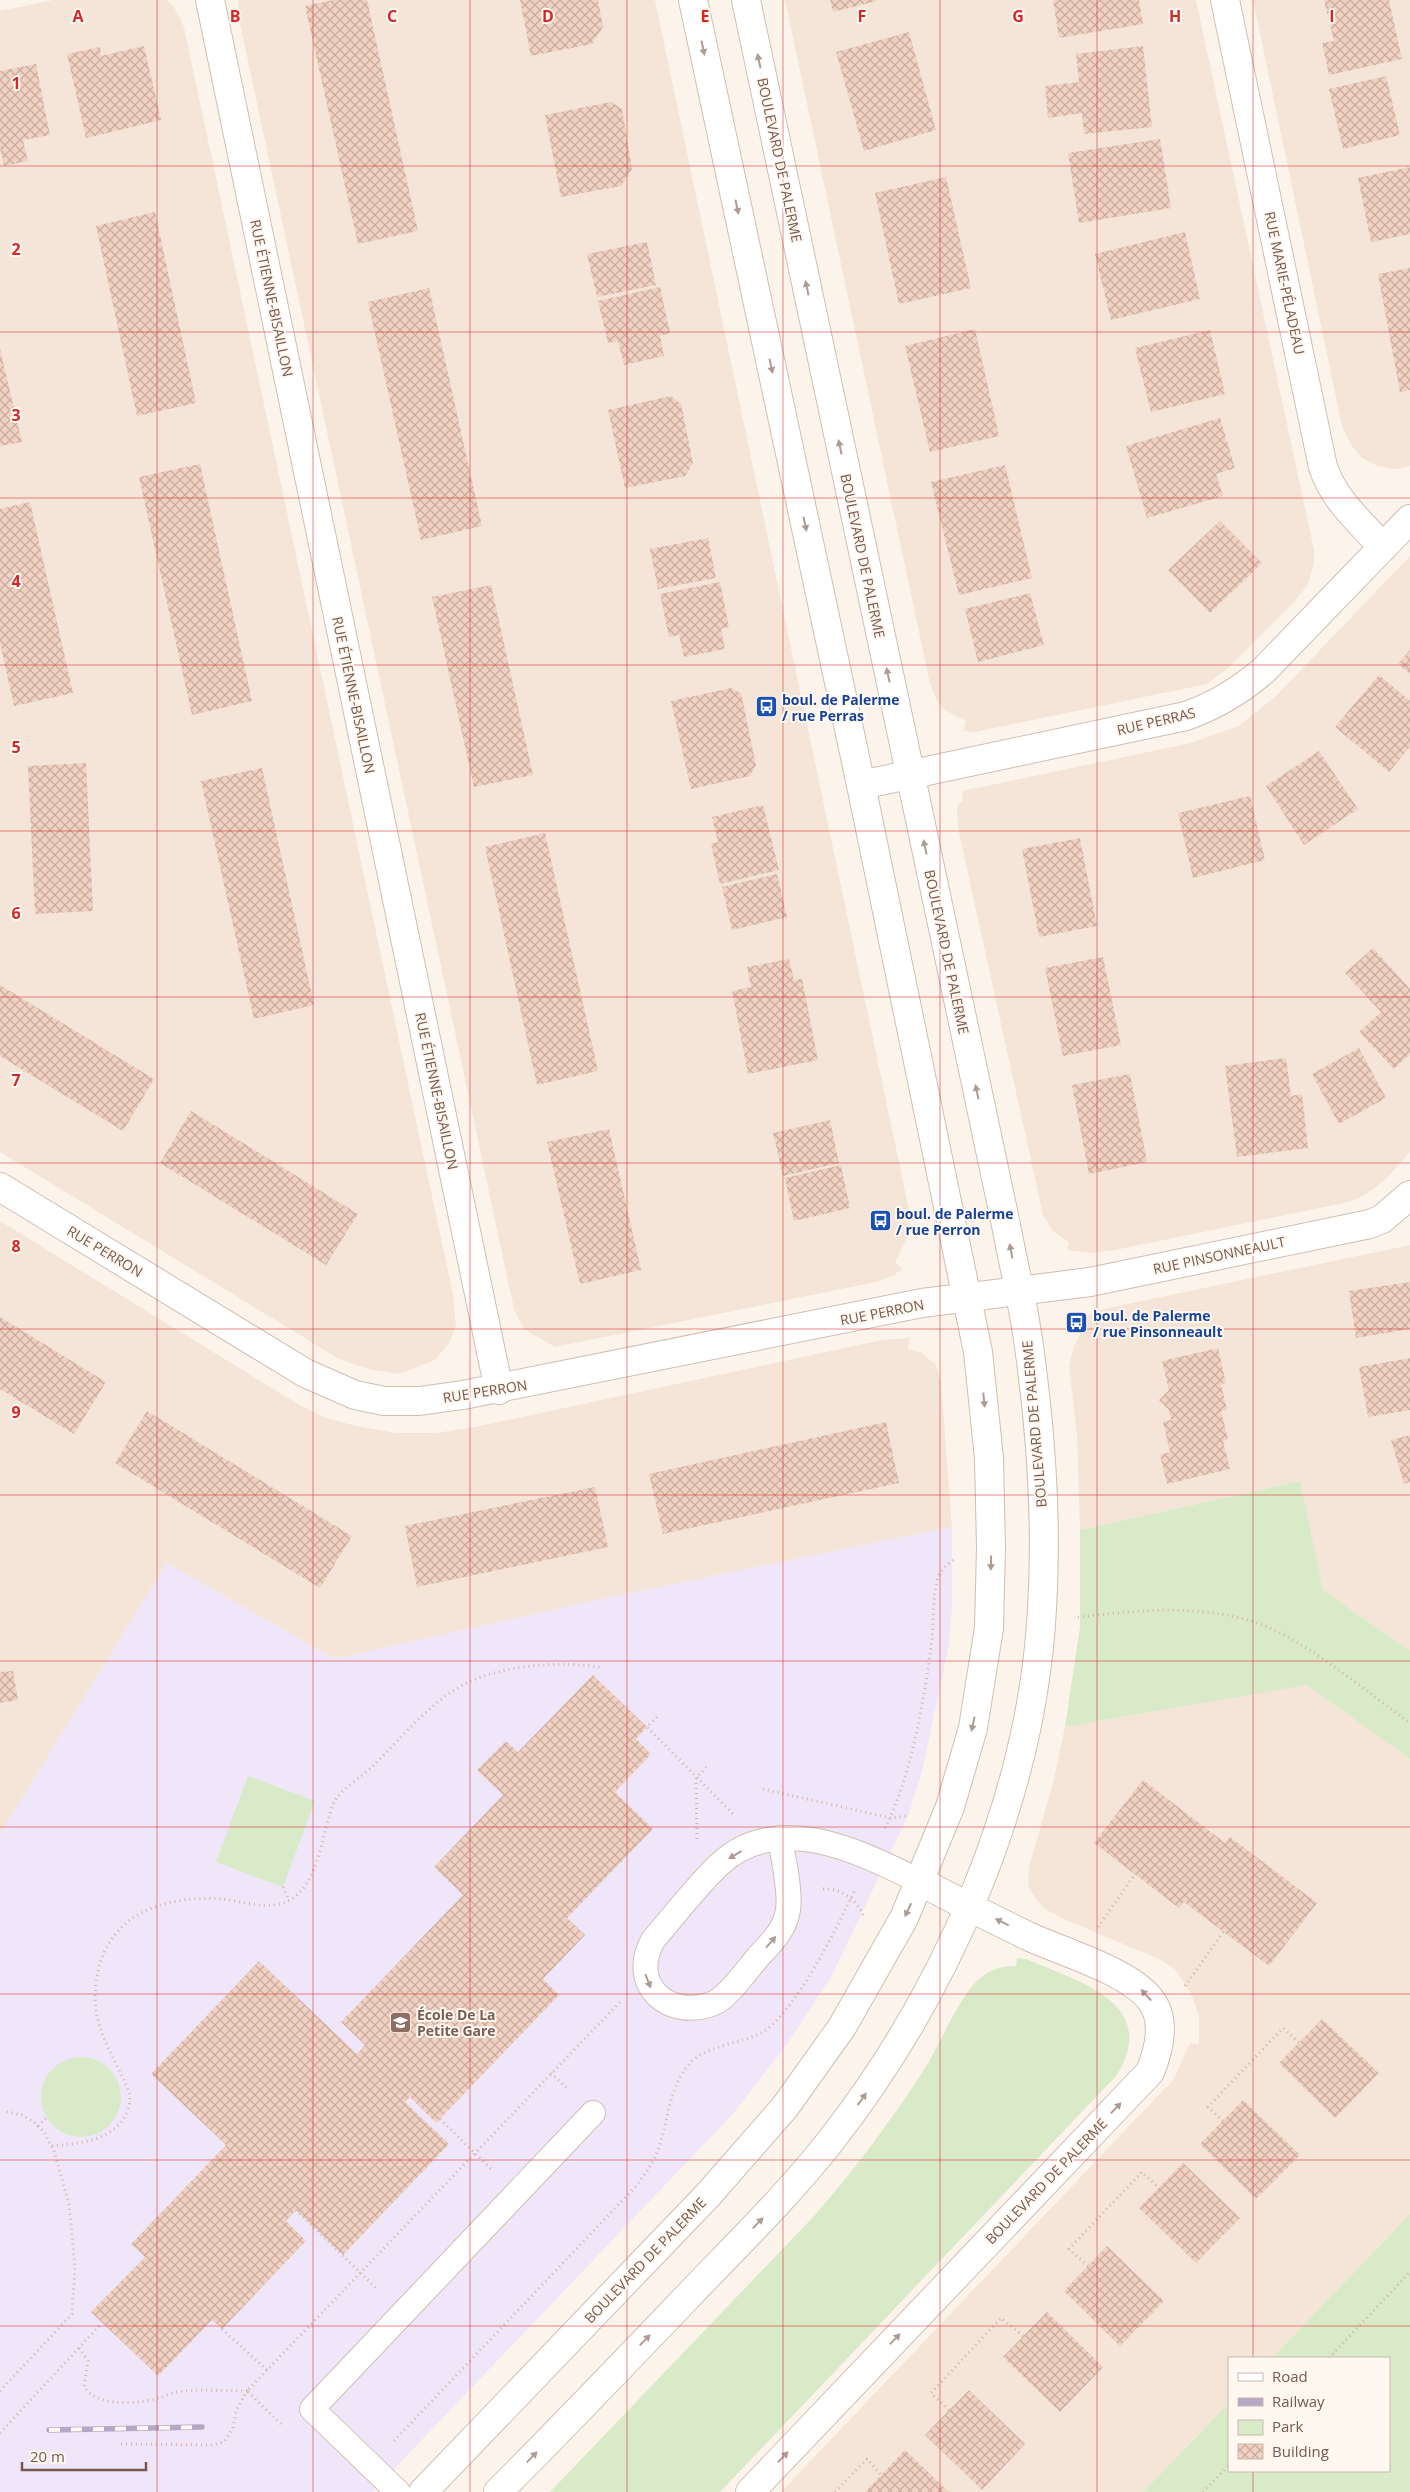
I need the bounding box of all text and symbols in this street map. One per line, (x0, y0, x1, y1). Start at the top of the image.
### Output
text: A (72, 5, 84, 27)
text: B (230, 5, 240, 27)
text: C (387, 5, 397, 27)
text: D (542, 5, 554, 27)
text: E (701, 5, 710, 27)
text: F (858, 5, 866, 27)
text: G (1012, 5, 1024, 27)
text: H (1169, 5, 1181, 27)
text: I (1329, 5, 1335, 27)
one-way arrow (699, 40, 707, 55)
one-way arrow (755, 53, 763, 68)
text: 1 (11, 72, 21, 94)
street label: BOULEVARD DE PALERME (753, 76, 807, 244)
one-way arrow (733, 199, 741, 214)
street label: RUE MARIE-PÉLADEAU (1261, 210, 1309, 356)
street label: RUE ÉTIENNE-BISAILLON (246, 218, 298, 378)
text: 2 (11, 238, 21, 260)
one-way arrow (803, 281, 811, 296)
one-way arrow (767, 358, 775, 373)
text: 3 (11, 404, 21, 426)
one-way arrow (836, 439, 844, 455)
street label: BOULEVARD DE PALERME (836, 472, 890, 640)
one-way arrow (801, 517, 809, 532)
text: 4 (11, 570, 21, 592)
street label: RUE ÉTIENNE-BISAILLON (328, 615, 380, 775)
one-way arrow (884, 666, 892, 682)
place label: boul. de Palerme / rue Perras (782, 690, 900, 725)
bus stop icon: boul. de Palerme / rue Perras (754, 695, 778, 719)
street label: RUE PERRAS (1115, 703, 1197, 739)
text: 5 (11, 736, 21, 758)
one-way arrow (921, 840, 929, 855)
street label: BOULEVARD DE PALERME (920, 868, 974, 1036)
text: 6 (11, 902, 21, 924)
street label: RUE ÉTIENNE-BISAILLON (411, 1011, 463, 1171)
text: 7 (11, 1069, 21, 1091)
one-way arrow (973, 1084, 981, 1099)
place label: boul. de Palerme / rue Perron (896, 1204, 1014, 1239)
bus stop icon: boul. de Palerme / rue Perron (868, 1209, 892, 1233)
street label: RUE PERRON (64, 1221, 146, 1281)
street label: RUE PINSONNEAULT (1151, 1232, 1287, 1278)
text: 8 (11, 1235, 21, 1257)
one-way arrow (1006, 1242, 1014, 1258)
street label: RUE PERRON (838, 1295, 926, 1329)
place label: boul. de Palerme / rue Pinsonneault (1093, 1306, 1222, 1341)
bus stop icon: boul. de Palerme / rue Pinsonneault (1065, 1311, 1089, 1335)
street label: BOULEVARD DE PALERME (1017, 1340, 1051, 1508)
street label: RUE PERRON (441, 1375, 529, 1407)
one-way arrow (980, 1393, 988, 1409)
text: 9 (11, 1401, 21, 1423)
one-way arrow (987, 1555, 995, 1571)
one-way arrow (969, 1716, 977, 1731)
one-way arrow (728, 1850, 741, 1859)
one-way arrow (904, 1903, 912, 1917)
one-way arrow (995, 1918, 1009, 1926)
one-way arrow (765, 1937, 777, 1949)
one-way arrow (644, 1974, 652, 1989)
one-way arrow (1140, 1989, 1152, 2001)
place label: École De La Petite Gare (417, 2005, 496, 2040)
school or university icon: École De La Petite Gare (389, 2010, 413, 2034)
one-way arrow (857, 2092, 867, 2105)
one-way arrow (1110, 2102, 1122, 2114)
street label: BOULEVARD DE PALERME (981, 2114, 1111, 2248)
street label: BOULEVARD DE PALERME (580, 2193, 710, 2327)
one-way arrow (752, 2218, 764, 2230)
one-way arrow (889, 2333, 901, 2345)
one-way arrow (639, 2335, 651, 2347)
legend (1228, 2357, 1390, 2472)
text: Road (1272, 2366, 1308, 2386)
text: Railway (1272, 2391, 1325, 2411)
text: Park (1272, 2416, 1303, 2436)
scale bar (22, 2440, 146, 2472)
text: Building (1272, 2441, 1329, 2461)
text: 20 m (30, 2446, 65, 2466)
one-way arrow (526, 2451, 538, 2463)
one-way arrow (777, 2451, 789, 2463)

